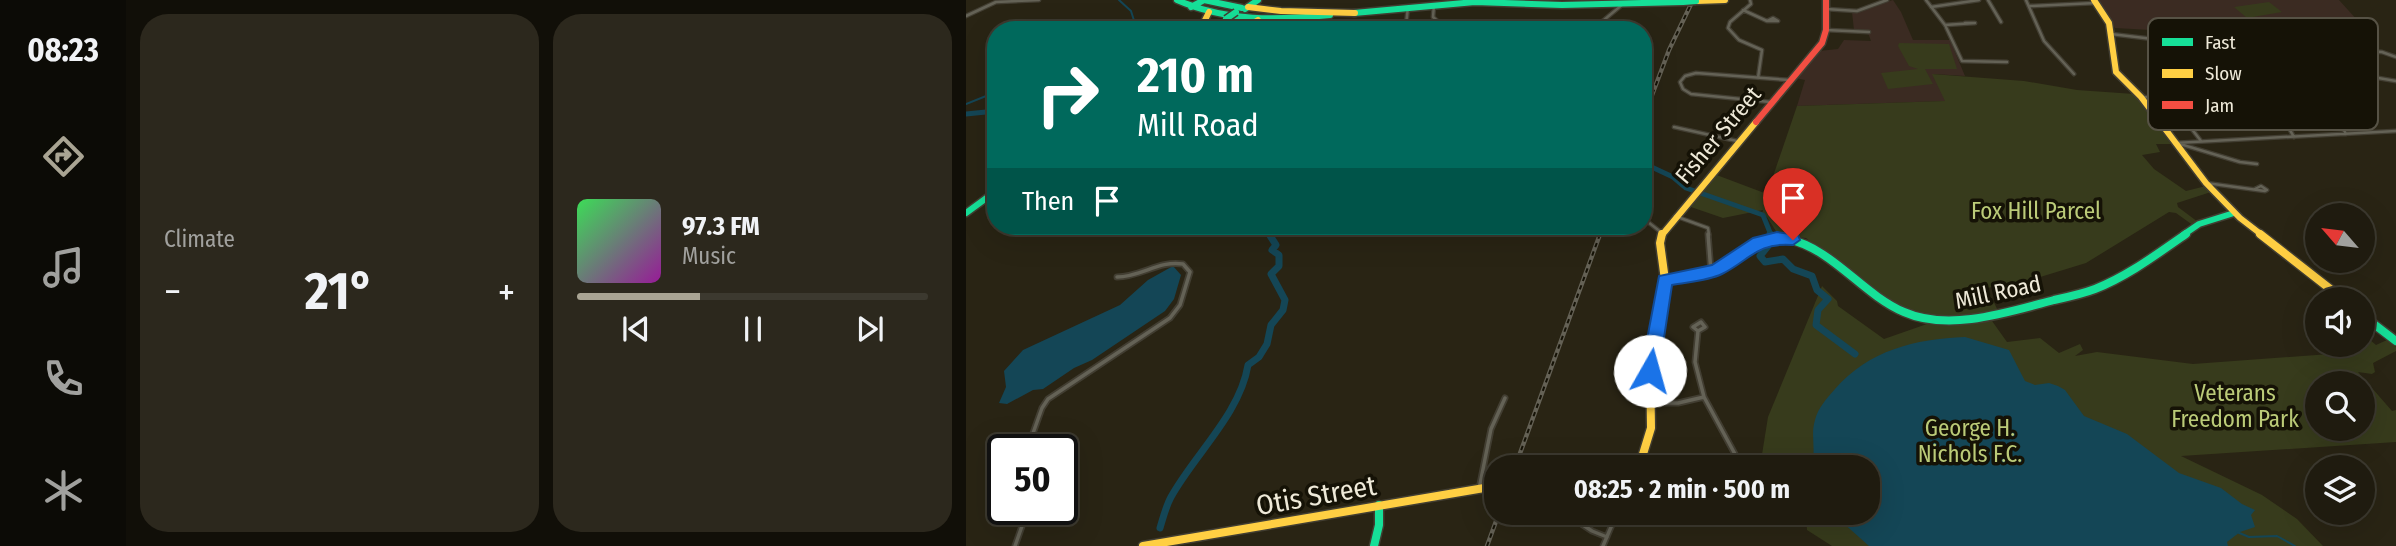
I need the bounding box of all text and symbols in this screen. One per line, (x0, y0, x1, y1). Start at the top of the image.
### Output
legend (2148, 18, 2378, 130)
text: 08:23 (27, 31, 99, 69)
text: Fast (2205, 31, 2236, 54)
text: 210 m (1137, 46, 1254, 105)
icon: right (1022, 49, 1113, 140)
text: Slow (2205, 62, 2242, 85)
street label: Fisher Street (1669, 80, 1767, 189)
text: Jam (2205, 94, 2234, 117)
text: Mill Road (1137, 106, 1259, 144)
icon: directions (39, 132, 88, 181)
pin (1763, 168, 1823, 240)
icon: arrive (1774, 179, 1812, 217)
icon: arrive (1088, 182, 1126, 220)
text: Then (1022, 186, 1074, 217)
park label: Fox Hill Parcel (1971, 197, 2101, 225)
north arrow (2305, 203, 2375, 273)
map controls (2305, 203, 2375, 525)
text: 97.3 FM (682, 211, 760, 242)
text: Climate (164, 225, 235, 253)
text: Music (682, 242, 736, 270)
icon: music (39, 243, 88, 292)
text: 21° (305, 260, 374, 323)
text: − (164, 269, 181, 315)
text: + (498, 269, 515, 315)
street label: Mill Road (1952, 269, 2044, 315)
button: sound (2305, 287, 2375, 357)
icon: previous (617, 310, 655, 348)
icon: pause (734, 310, 772, 348)
icon: next (851, 310, 889, 348)
position arrow (1613, 334, 1687, 408)
icon: phone (39, 354, 88, 403)
button: search (2305, 371, 2375, 441)
park label: Veterans Freedom Park (2171, 379, 2299, 433)
park label: George H. Nichols F.C. (1918, 414, 2022, 468)
speed limit sign: 50 (987, 434, 1078, 525)
button: layers (2305, 455, 2375, 525)
icon: climate (39, 466, 88, 515)
street label: Otis Street (1254, 469, 1379, 522)
text: 08:25 · 2 min · 500 m (1574, 474, 1790, 505)

